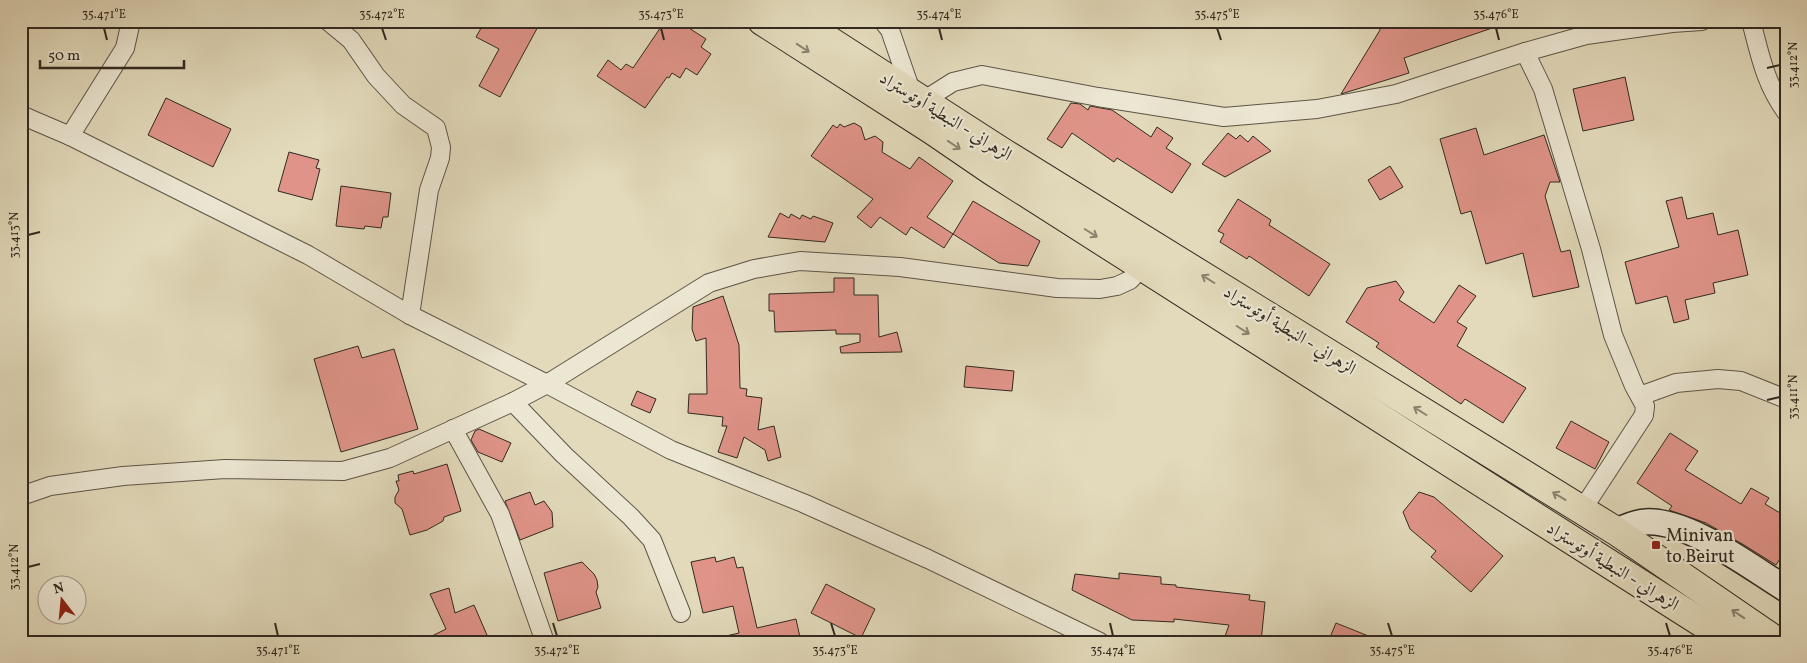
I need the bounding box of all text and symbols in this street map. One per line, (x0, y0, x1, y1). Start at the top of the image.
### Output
text: 35.471°E (82, 7, 126, 23)
text: 35.472°E (359, 7, 405, 23)
text: 35.473°E (638, 7, 684, 23)
text: 35.474°E (916, 7, 962, 23)
text: 35.475°E (1194, 7, 1240, 23)
text: 35.476°E (1473, 7, 1519, 23)
scale bar (40, 38, 184, 70)
one-way arrow (796, 42, 810, 53)
text: 33.412°N (1786, 42, 1802, 88)
text: 50 m (48, 46, 80, 67)
street label: الزهراني - النبطية أوتوستراد (874, 65, 1018, 169)
one-way arrow (947, 140, 961, 150)
text: 33.413°N (7, 212, 23, 258)
one-way arrow (1083, 229, 1097, 239)
one-way arrow (1201, 274, 1215, 284)
street label: الزهراني - النبطية أوتوستراد (1218, 279, 1362, 383)
one-way arrow (1235, 325, 1249, 335)
text: 33.411°N (1786, 374, 1802, 419)
one-way arrow (1414, 405, 1428, 415)
one-way arrow (1552, 490, 1566, 500)
street label: الزهراني - النبطية أوتوستراد (1541, 515, 1685, 619)
place label: Minivan to Beirut (1666, 524, 1735, 570)
marker: Minivan to Beirut (1650, 539, 1662, 551)
text: 33.412°N (7, 544, 23, 590)
north arrow (38, 576, 88, 626)
text: N (51, 578, 66, 599)
one-way arrow (1731, 609, 1745, 619)
text: 35.471°E (256, 643, 300, 659)
text: 35.472°E (534, 643, 580, 659)
text: 35.473°E (812, 643, 858, 659)
text: 35.474°E (1090, 643, 1136, 659)
text: 35.475°E (1369, 643, 1415, 659)
text: 35.476°E (1647, 643, 1693, 659)

